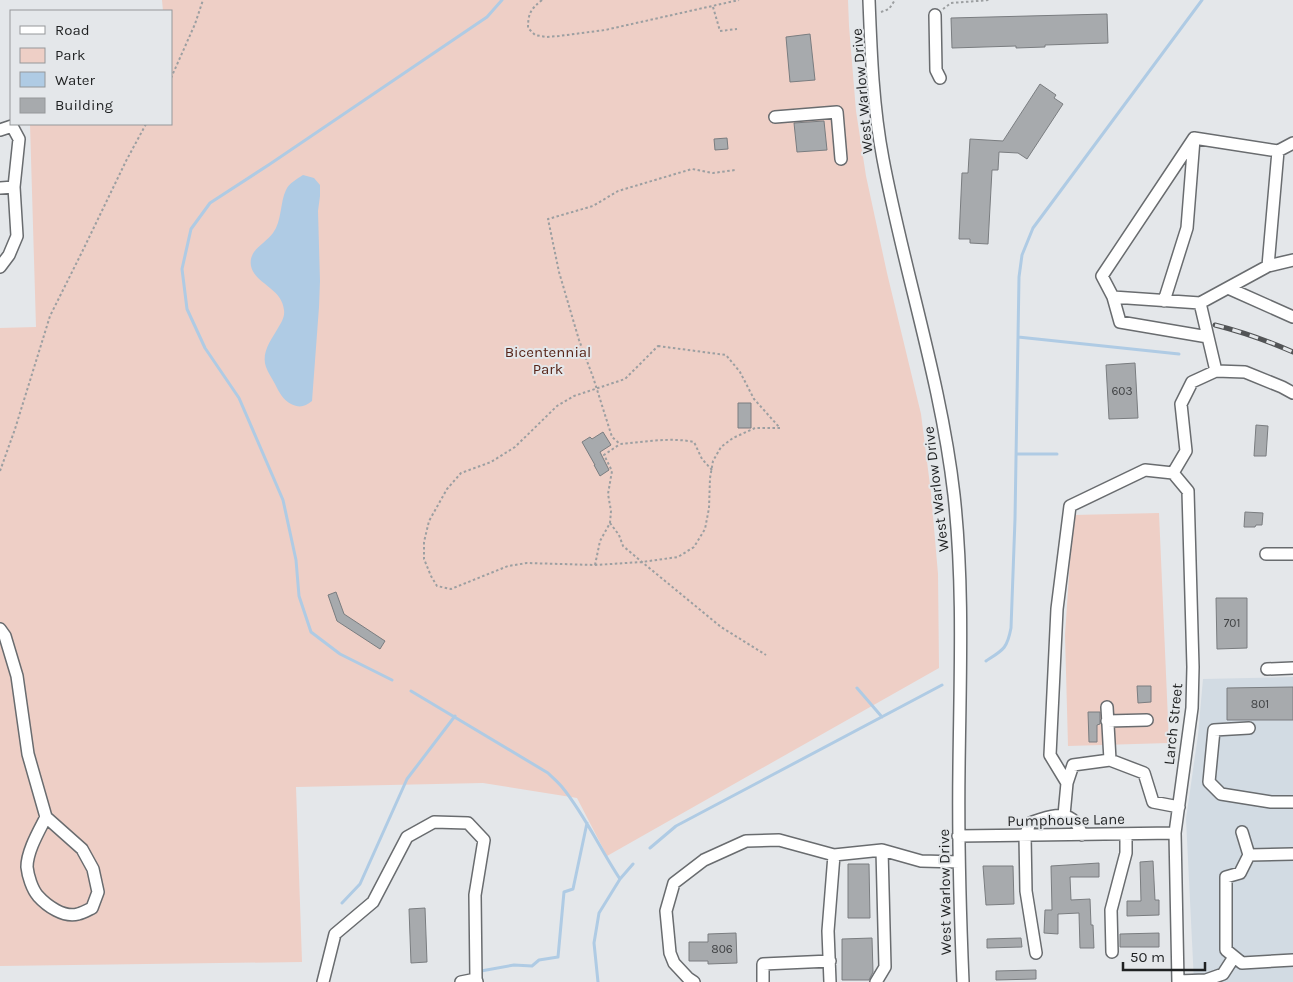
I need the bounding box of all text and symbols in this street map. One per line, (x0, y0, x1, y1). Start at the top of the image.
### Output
legend (10, 10, 172, 125)
text: Road (55, 21, 90, 39)
street label: West Warlow Drive (848, 27, 876, 155)
text: Park (55, 46, 85, 64)
text: Water (55, 71, 96, 89)
text: Building (55, 96, 113, 114)
park label: Bicentennial Park (505, 343, 591, 378)
house number: 603 (1111, 384, 1133, 398)
street label: West Warlow Drive (919, 425, 953, 553)
house number: 701 (1224, 616, 1240, 630)
street label: Larch Street (1160, 682, 1186, 766)
house number: 801 (1251, 697, 1269, 711)
street label: Pumphouse Lane (1007, 810, 1125, 830)
street label: West Warlow Drive (935, 829, 955, 955)
scale bar (1123, 940, 1206, 972)
house number: 806 (711, 942, 733, 956)
text: 50 m (1130, 948, 1165, 966)

